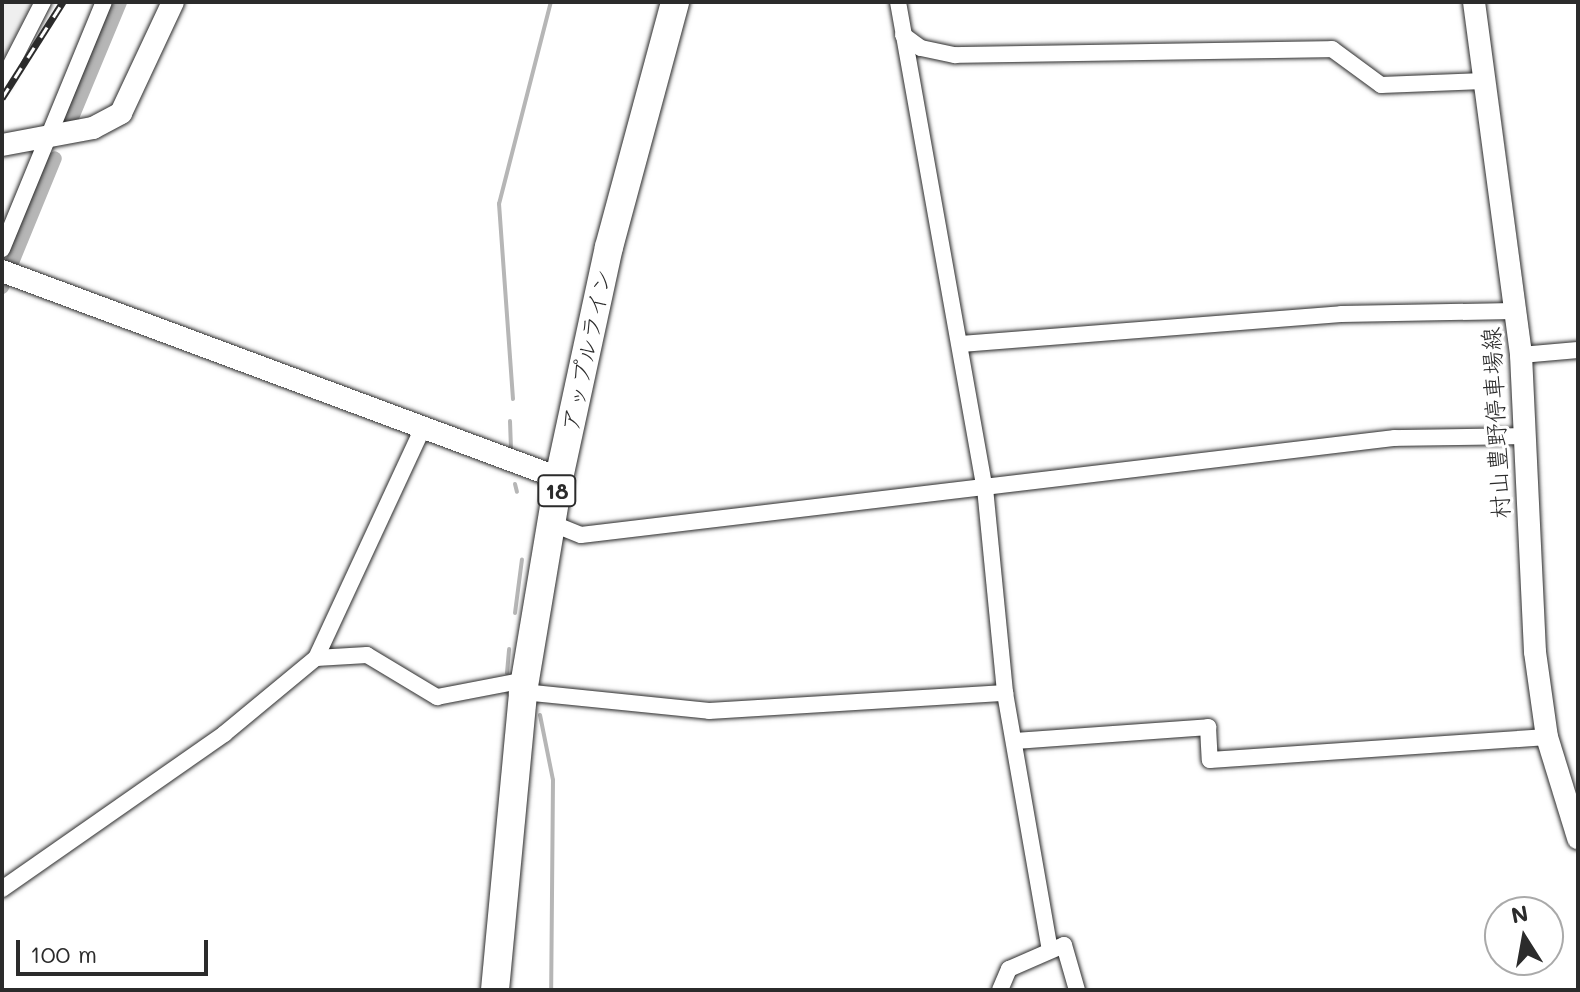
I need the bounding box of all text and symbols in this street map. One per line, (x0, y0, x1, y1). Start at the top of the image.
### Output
street label: アップルライン (554, 265, 618, 435)
street label: 村山豊野停車場線 (1476, 326, 1514, 520)
road number: 18 (537, 473, 577, 509)
north arrow (1484, 896, 1564, 976)
text: N (1509, 898, 1531, 930)
scale bar (20, 924, 212, 974)
text: 100 m (30, 938, 97, 969)

